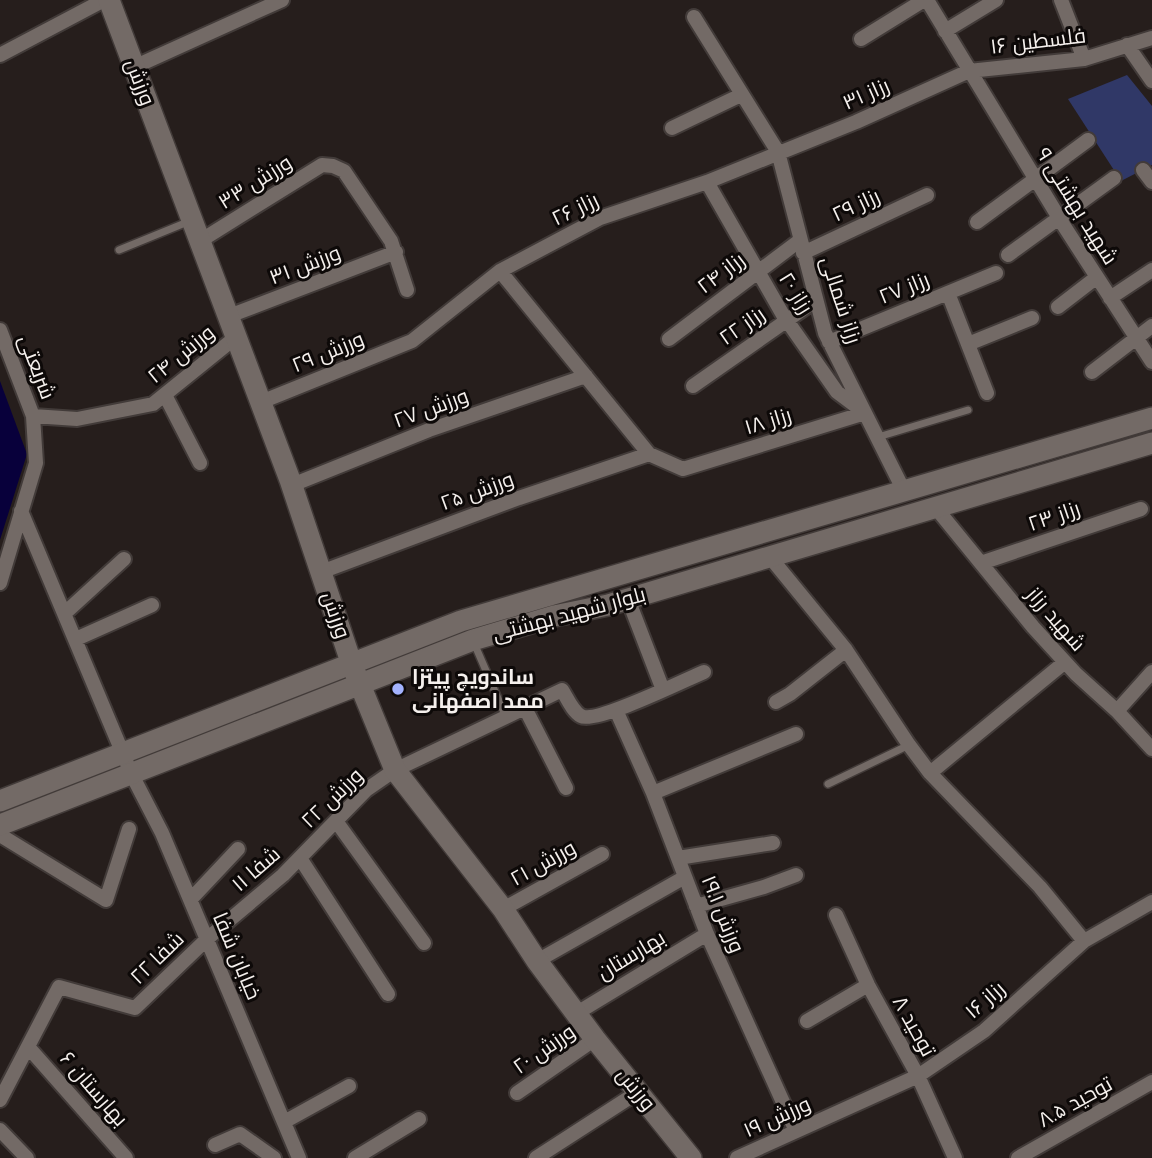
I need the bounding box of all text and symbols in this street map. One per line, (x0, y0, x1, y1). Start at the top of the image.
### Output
street label: فلسطین ۱۶ (989, 21, 1087, 60)
street label: ورزش (119, 55, 162, 109)
street label: رزاز ۳۱ (838, 71, 893, 115)
street label: شهید بهشتی ۹ (1031, 142, 1124, 269)
street label: ورزش ۳۳ (213, 148, 297, 215)
street label: رزاز ۲۹ (827, 182, 884, 226)
street label: رزاز ۲۶ (547, 186, 602, 231)
street label: ورزش ۳۱ (265, 239, 344, 290)
street label: رزاز ۲۴ (691, 246, 749, 299)
street label: رزاز شمالی (815, 253, 868, 347)
street label: رزاز ۲۷ (875, 265, 933, 309)
street label: رزاز ۲۰ (774, 267, 820, 318)
street label: رزاز ۲۲ (713, 300, 769, 350)
street label: ورزش ۲۴ (142, 318, 220, 389)
street label: ورزش ۲۹ (288, 325, 368, 378)
street label: شریعتی (13, 331, 62, 403)
street label: ورزش ۲۷ (390, 382, 472, 434)
street label: رزاز ۱۸ (741, 401, 794, 439)
street label: ورزش ۲۵ (436, 465, 517, 516)
street label: رزاز ۲۳ (1024, 494, 1083, 536)
street label: بلوار شهید بهشتی (489, 580, 649, 647)
street label: شهید رزاز (1020, 580, 1092, 656)
street label: ورزش (316, 588, 357, 642)
place label: ساندویچ پیتزا ممد اصفهانی (412, 663, 544, 714)
marker: ساندویچ پیتزا ممد اصفهانی (390, 681, 406, 697)
street label: ورزش ۲۲ (295, 762, 368, 834)
street label: ورزش ۲۱ (505, 833, 580, 892)
street label: شفا ۱۱ (226, 840, 285, 896)
street label: ورزش ۱۹.۱ (696, 871, 751, 957)
street label: خیابان شفا (207, 908, 268, 1004)
street label: بهارستان (592, 924, 670, 985)
street label: شفا ۲۲ (124, 925, 189, 989)
street label: رزاز ۱۶ (959, 975, 1010, 1024)
street label: توحید ۸ (888, 991, 942, 1061)
street label: ورزش ۲۰ (507, 1017, 580, 1080)
street label: بهارستان ۶ (54, 1046, 134, 1132)
street label: ورزش (611, 1062, 662, 1116)
street label: توحید ۸.۵ (1033, 1070, 1117, 1132)
street label: ورزش ۱۹ (739, 1090, 815, 1143)

